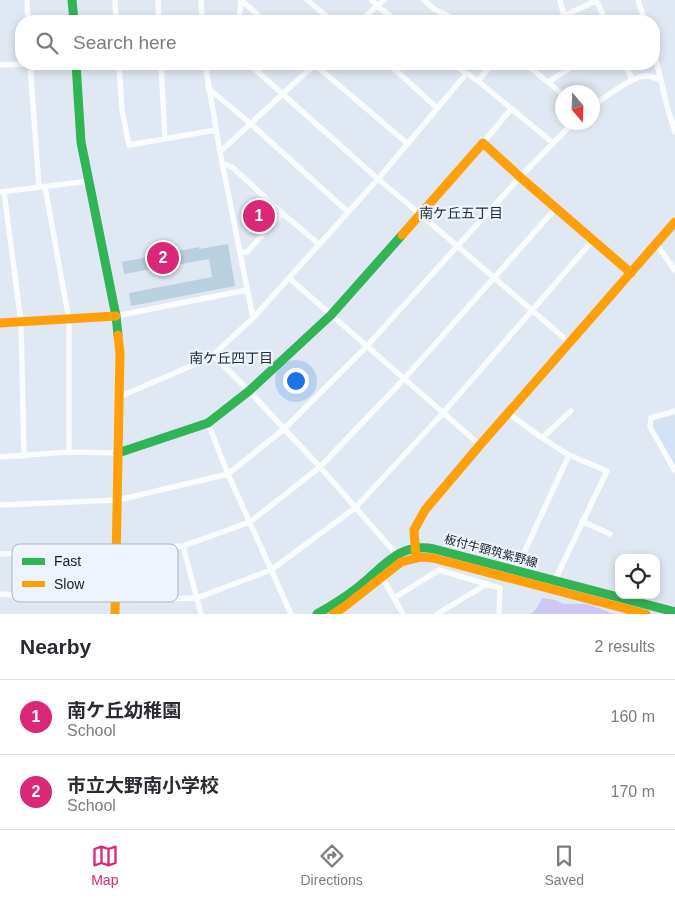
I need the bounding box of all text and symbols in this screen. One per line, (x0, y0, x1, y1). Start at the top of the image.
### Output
search box (15, 15, 660, 70)
icon: search (33, 29, 61, 57)
text: Search here (73, 32, 177, 53)
north arrow (555, 85, 600, 130)
pin: 1 (243, 197, 275, 235)
district label: 南ケ丘五丁目 (419, 205, 503, 221)
pin: 2 (147, 239, 179, 277)
district label: 南ケ丘四丁目 (189, 350, 273, 366)
your location (283, 368, 309, 394)
street label: 板付牛頸筑紫野線 (443, 532, 539, 570)
legend (12, 544, 178, 602)
text: Fast (54, 553, 81, 569)
map controls (615, 554, 660, 599)
button: locate (615, 554, 660, 599)
text: Slow (54, 576, 85, 592)
text: Nearby (20, 635, 91, 658)
text: 2 results (595, 638, 655, 655)
text: 南ケ丘幼稚園 (67, 700, 181, 721)
text: 1 (32, 708, 40, 725)
text: 160 m (611, 708, 655, 725)
text: School (67, 722, 116, 739)
text: 市立大野南小学校 (67, 775, 219, 796)
text: 2 (32, 783, 40, 800)
text: 170 m (611, 783, 655, 800)
text: School (67, 797, 116, 814)
tab: Map (91, 842, 119, 888)
tab: Directions (301, 842, 363, 888)
tab: Saved (544, 842, 584, 888)

